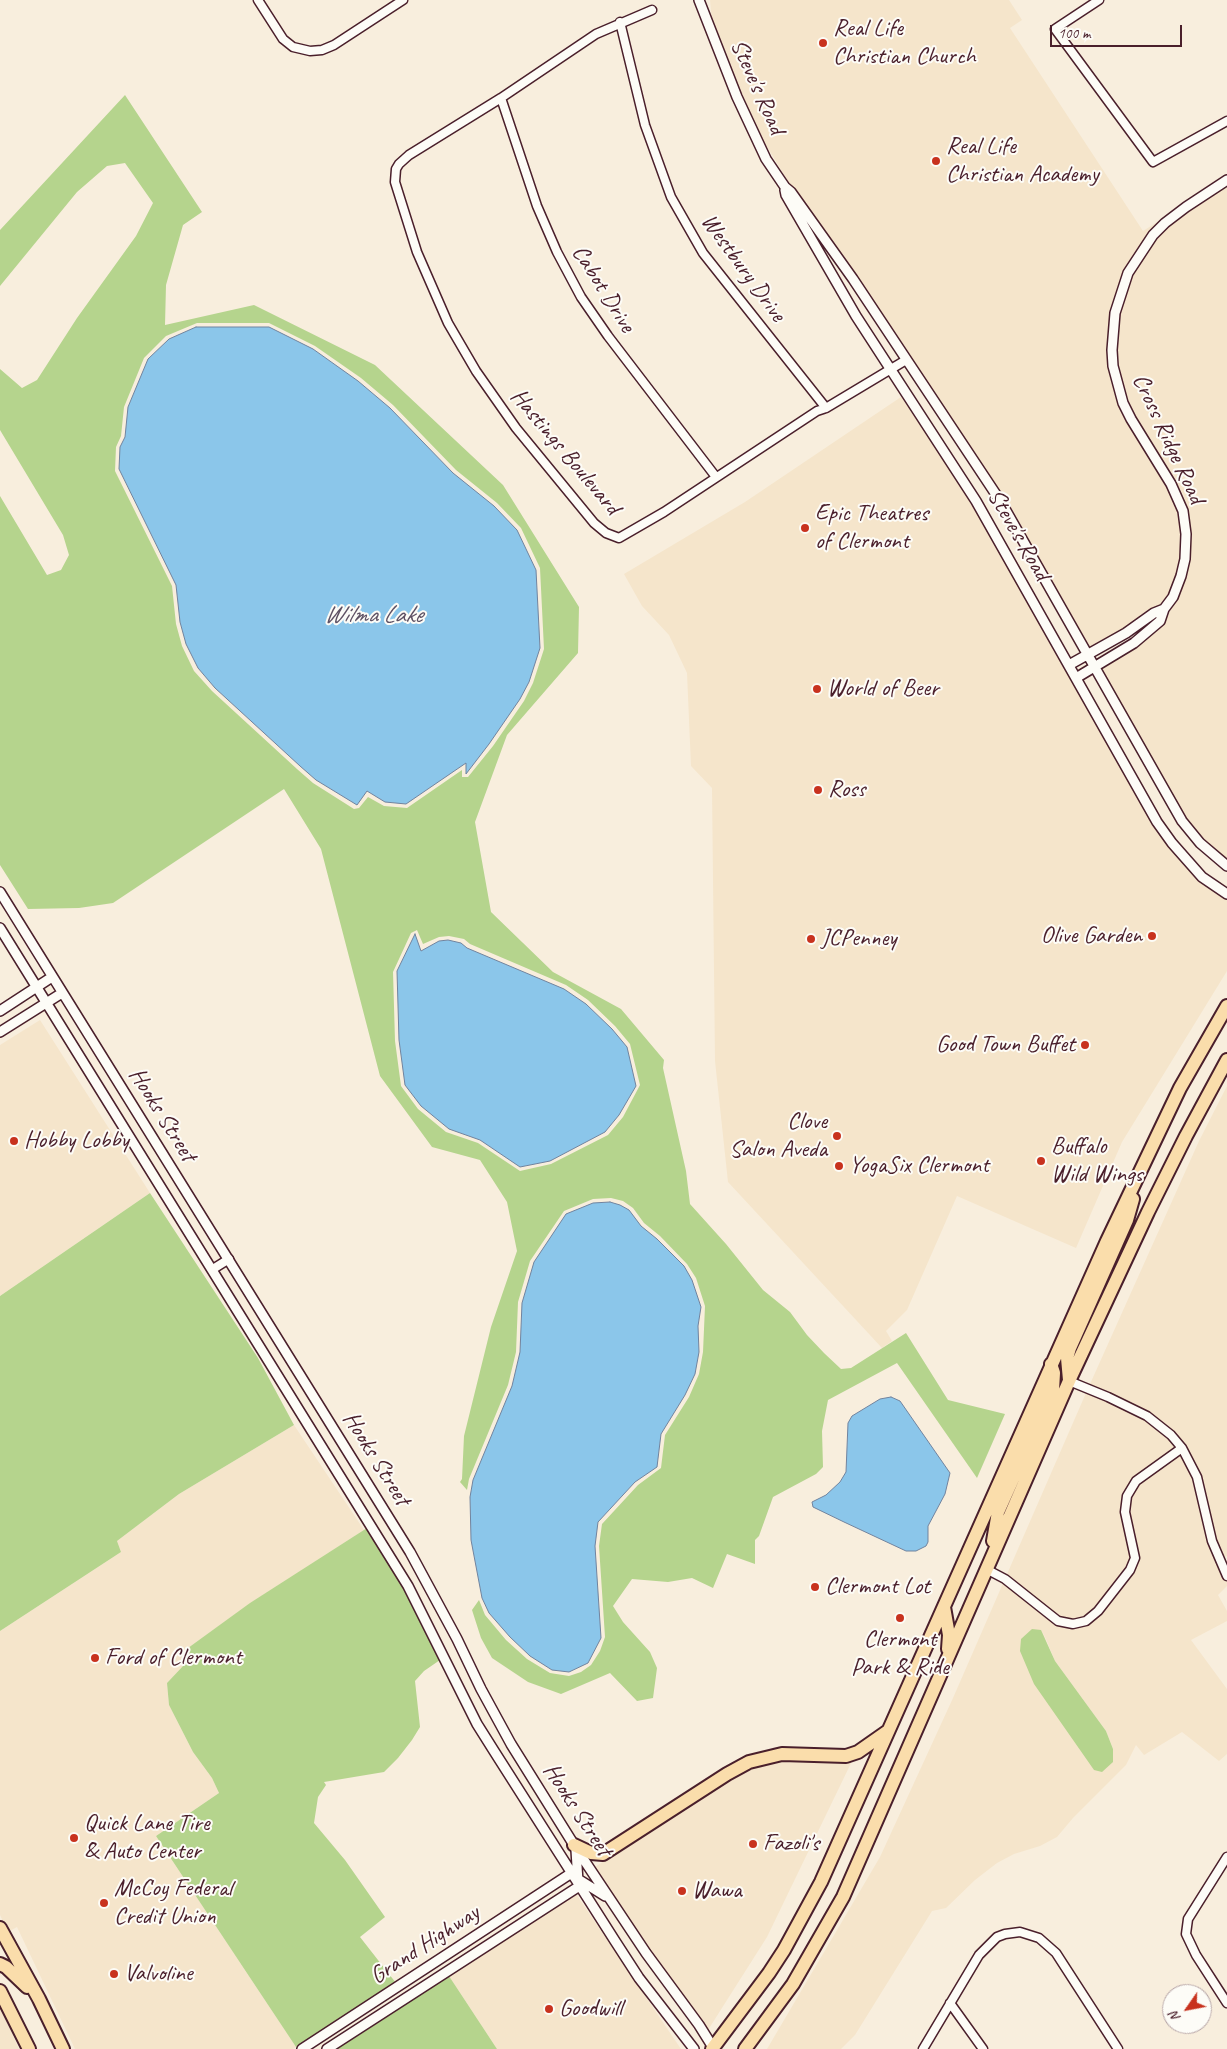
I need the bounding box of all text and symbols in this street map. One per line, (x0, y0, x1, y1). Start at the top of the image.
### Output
place label: Real Life Christian Church (833, 15, 976, 71)
scale bar (1052, 15, 1184, 47)
text: 100 m (1058, 24, 1090, 43)
street label: Steve's Road (723, 35, 791, 139)
marker: Real Life Christian Church (817, 37, 829, 49)
place label: Real Life Christian Academy (946, 133, 1099, 189)
marker: Real Life Christian Academy (930, 155, 942, 167)
street label: Westbury Drive (694, 208, 792, 328)
street label: Cabot Drive (565, 240, 641, 338)
street label: Cross Ridge Road (1125, 370, 1211, 508)
street label: Hastings Boulevard (504, 383, 626, 521)
street label: Steve's Road (980, 484, 1056, 586)
place label: Epic Theatres of Clermont (815, 500, 928, 556)
marker: Epic Theatres of Clermont (799, 522, 811, 534)
water label: Wilma Lake (324, 600, 422, 630)
place label: World of Beer (827, 675, 939, 703)
marker: World of Beer (811, 683, 823, 695)
place label: Ross (828, 776, 865, 804)
marker: Ross (812, 784, 824, 796)
place label: Olive Garden (1041, 922, 1142, 950)
place label: JCPenney (821, 925, 896, 953)
marker: Olive Garden (1146, 930, 1158, 942)
marker: JCPenney (805, 933, 817, 945)
place label: Good Town Buffet (936, 1031, 1075, 1059)
marker: Good Town Buffet (1079, 1039, 1091, 1051)
street label: Hooks Street (122, 1063, 202, 1167)
place label: Clove Salon Aveda (729, 1108, 827, 1164)
place label: Hobby Lobby (24, 1127, 129, 1155)
marker: Clove Salon Aveda (831, 1130, 843, 1142)
place label: Buffalo Wild Wings (1051, 1133, 1143, 1189)
marker: Hobby Lobby (8, 1135, 20, 1147)
place label: YogaSix Clermont (849, 1152, 989, 1180)
marker: Buffalo Wild Wings (1035, 1155, 1047, 1167)
marker: YogaSix Clermont (833, 1160, 845, 1172)
street label: Hooks Street (336, 1407, 416, 1511)
place label: Clermont Lot (825, 1573, 930, 1601)
marker: Clermont Lot (809, 1581, 821, 1593)
marker: Clermont Park & Ride (894, 1612, 906, 1624)
place label: Clermont Park & Ride (851, 1626, 949, 1682)
place label: Ford of Clermont (105, 1644, 242, 1672)
marker: Ford of Clermont (89, 1652, 101, 1664)
street label: Hooks Street (536, 1758, 618, 1862)
place label: Quick Lane Tire & Auto Center (84, 1810, 210, 1866)
place label: Fazoli's (763, 1830, 819, 1858)
marker: Quick Lane Tire & Auto Center (68, 1832, 80, 1844)
marker: Fazoli's (747, 1838, 759, 1850)
place label: McCoy Federal Credit Union (114, 1875, 232, 1931)
place label: Wawa (692, 1877, 742, 1905)
marker: Wawa (676, 1885, 688, 1897)
marker: McCoy Federal Credit Union (98, 1897, 110, 1909)
street label: Grand Highway (365, 1899, 485, 1991)
place label: Valvoline (124, 1960, 193, 1988)
marker: Valvoline (108, 1968, 120, 1980)
north arrow (1162, 1984, 1212, 2034)
place label: Goodwill (559, 1995, 622, 2023)
marker: Goodwill (543, 2003, 555, 2015)
text: N (1165, 2009, 1184, 2025)

